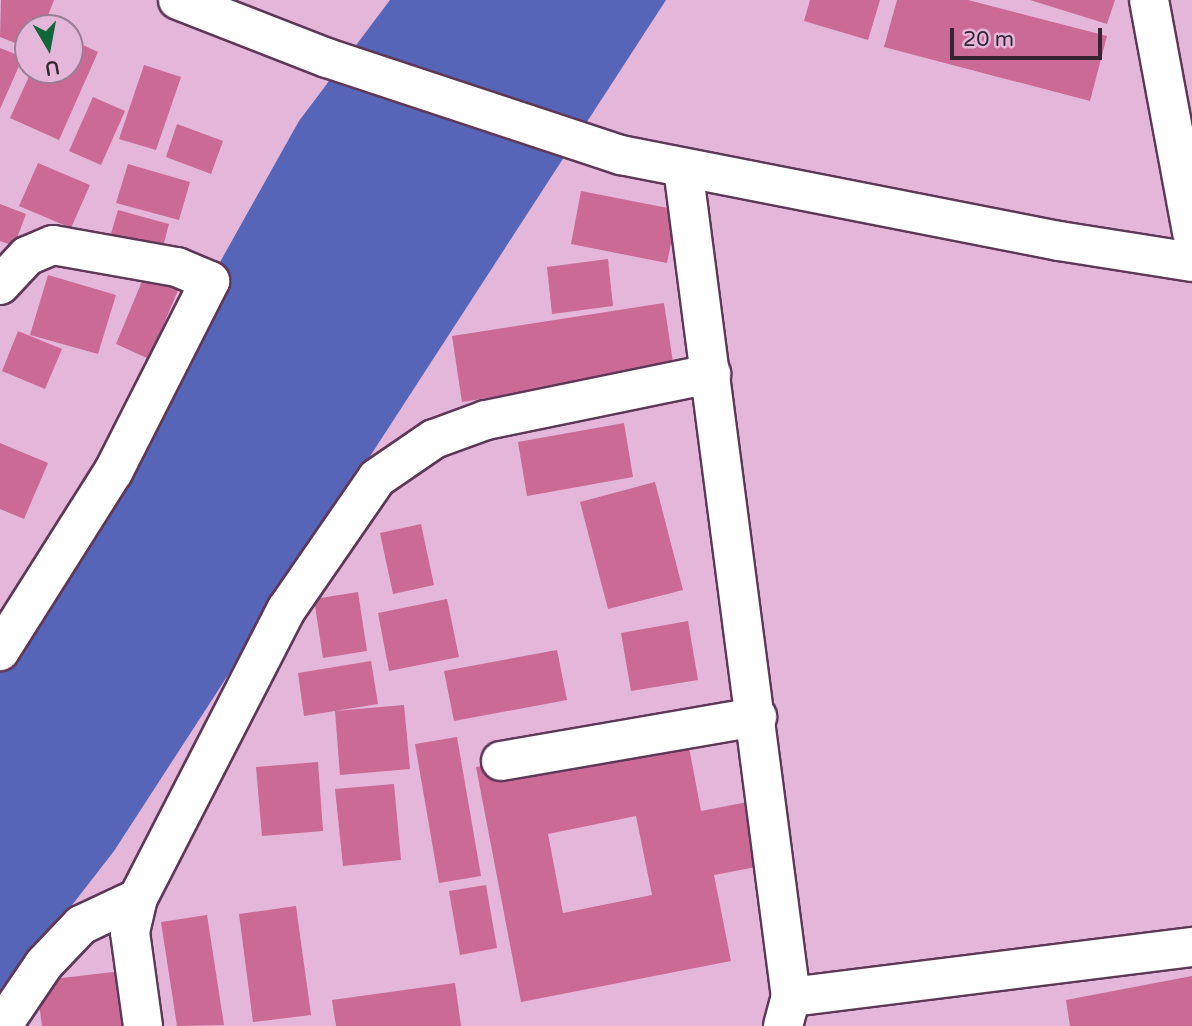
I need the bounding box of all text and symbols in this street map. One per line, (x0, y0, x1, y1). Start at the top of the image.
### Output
north arrow (14, 14, 84, 84)
scale bar (954, 14, 1106, 58)
text: 20 m (963, 27, 1014, 52)
text: U (43, 56, 61, 80)

